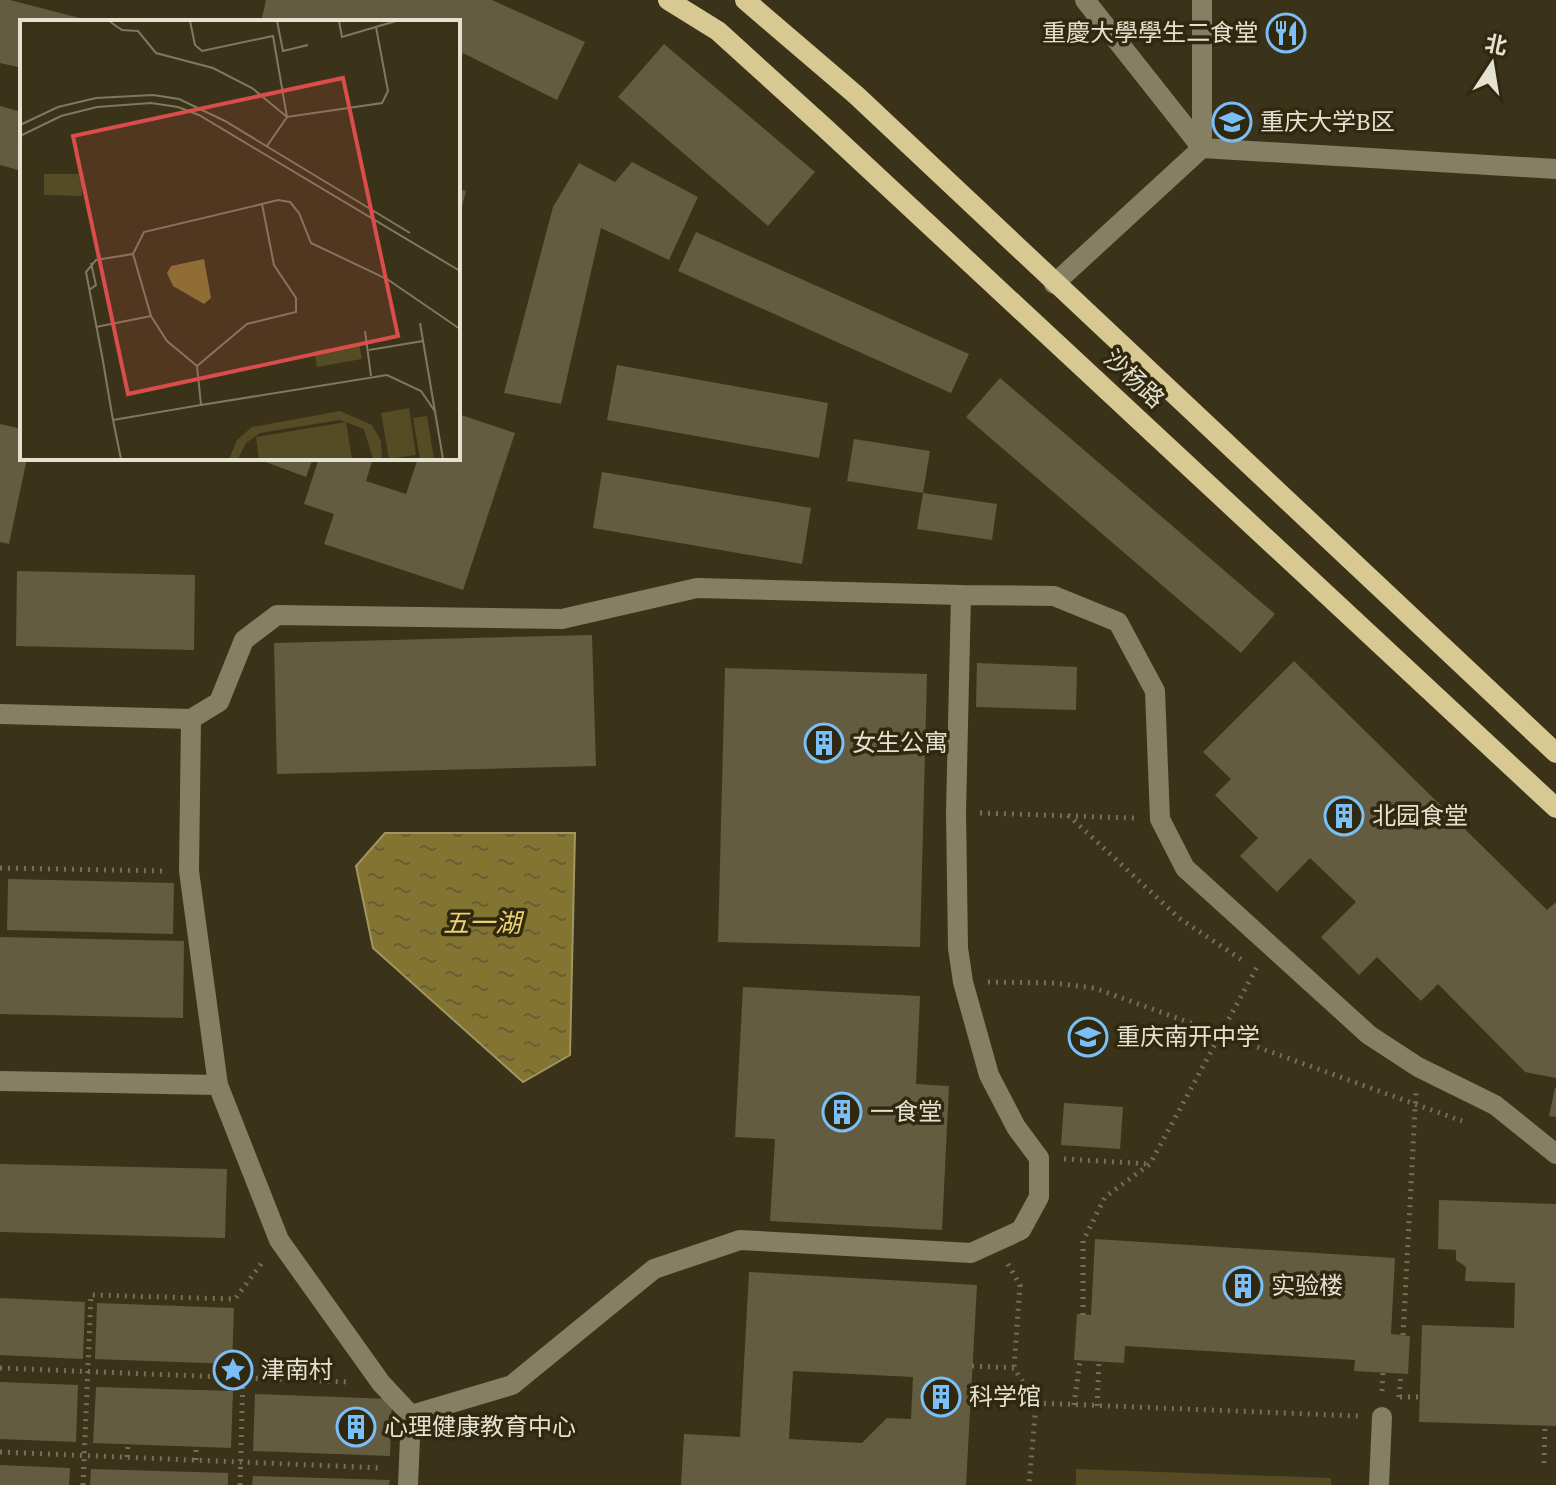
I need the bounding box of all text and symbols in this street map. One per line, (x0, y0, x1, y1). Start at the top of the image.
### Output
restaurant icon: 重慶大學學生二食堂 (1265, 12, 1307, 54)
place label: 重慶大學學生二食堂 (1042, 16, 1258, 48)
inset map (20, 20, 460, 460)
north arrow (1452, 24, 1532, 104)
text: 北 (1482, 27, 1510, 60)
school or university icon: 重庆大学B区 (1211, 101, 1253, 143)
place label: 重庆大学B区 (1260, 105, 1395, 137)
street label: 沙杨路 (1097, 342, 1172, 415)
building icon: 女生公寓 (803, 722, 845, 764)
place label: 女生公寓 (852, 726, 948, 758)
building icon: 北园食堂 (1323, 795, 1365, 837)
place label: 北园食堂 (1372, 799, 1468, 831)
water label: 五一湖 (443, 905, 525, 939)
school or university icon: 重庆南开中学 (1067, 1016, 1109, 1058)
place label: 重庆南开中学 (1116, 1020, 1260, 1052)
building icon: 一食堂 (821, 1091, 863, 1133)
place label: 一食堂 (870, 1095, 942, 1127)
building icon: 实验楼 (1222, 1265, 1264, 1307)
place label: 实验楼 (1271, 1269, 1343, 1301)
place icon: 津南村 (212, 1349, 254, 1391)
place label: 津南村 (261, 1353, 333, 1385)
building icon: 科学馆 (920, 1376, 962, 1418)
place label: 科学馆 (969, 1380, 1041, 1412)
building icon: 心理健康教育中心 (335, 1406, 377, 1448)
place label: 心理健康教育中心 (384, 1410, 576, 1442)

